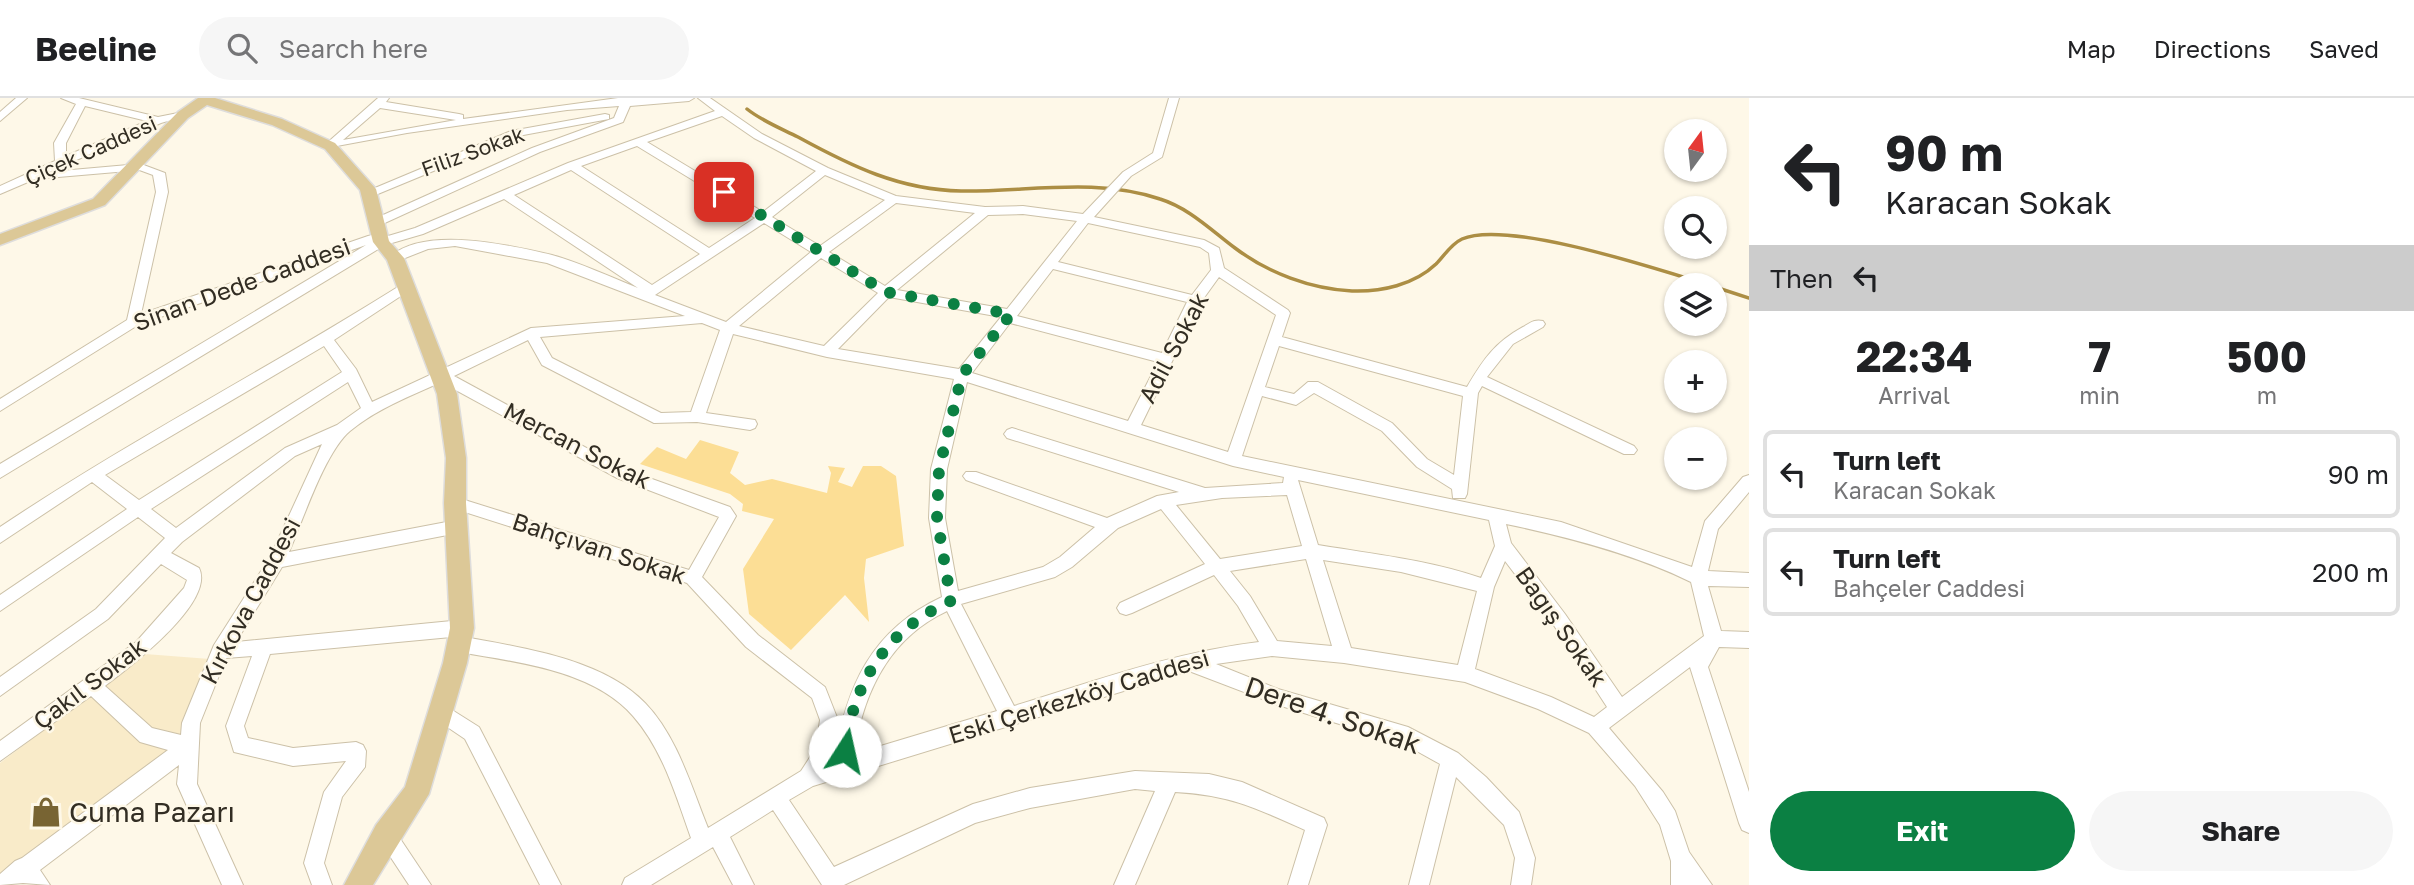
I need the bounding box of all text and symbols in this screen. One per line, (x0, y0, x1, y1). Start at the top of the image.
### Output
search box (199, 17, 689, 80)
text: Beeline (35, 29, 157, 68)
icon: search (223, 29, 261, 67)
text: Search here (279, 33, 428, 64)
text: Map (2067, 34, 2116, 63)
text: Directions (2154, 34, 2271, 63)
text: Saved (2309, 34, 2379, 63)
street label: Çiçek Caddesi (21, 109, 161, 191)
north arrow (1664, 119, 1727, 182)
map controls (1664, 119, 1727, 490)
street label: Filiz Sokak (418, 120, 528, 182)
text: 90 m (1885, 123, 2003, 182)
icon: left (1770, 126, 1861, 217)
pin (694, 162, 754, 222)
icon: arrive (705, 173, 743, 211)
text: Karacan Sokak (1885, 183, 2112, 221)
button: search (1664, 196, 1727, 259)
street label: Sinan Dede Caddesi (129, 231, 354, 336)
icon: left (1847, 259, 1885, 297)
text: Then (1770, 263, 1833, 294)
button: layers (1664, 273, 1727, 336)
street label: Adil Sokak (1131, 287, 1214, 407)
text: 22:34 (1856, 331, 1972, 381)
text: 7 (2088, 331, 2111, 381)
text: 500 (2227, 331, 2307, 381)
button: + (1664, 350, 1727, 413)
text: Arrival (1878, 381, 1950, 409)
text: min (2079, 381, 2120, 409)
text: m (2257, 381, 2277, 409)
street label: Mercan Sokak (499, 395, 656, 494)
button: − (1664, 427, 1727, 490)
text: Turn left (1833, 445, 1941, 476)
icon: left (1774, 455, 1812, 493)
text: 90 m (2328, 459, 2389, 490)
text: Karacan Sokak (1833, 476, 1996, 504)
street label: Bahçıvan Sokak (509, 506, 690, 589)
street label: Kırkova Caddesi (194, 512, 306, 688)
text: Turn left (1833, 543, 1941, 574)
icon: left (1774, 553, 1812, 591)
text: 200 m (2312, 557, 2389, 588)
street label: Bağış Sokak (1510, 561, 1614, 692)
text: Bahçeler Caddesi (1833, 574, 2025, 602)
street label: Çakıl Sokak (27, 631, 151, 735)
street label: Eski Çerkezköy Caddesi (945, 642, 1212, 749)
street label: Dere 4. Sokak (1241, 669, 1426, 760)
position arrow (808, 714, 882, 788)
button: Exit (1770, 791, 2075, 871)
button: Share (2089, 791, 2393, 871)
shop icon: Cuma Pazarı (29, 795, 63, 829)
place label: Cuma Pazarı (69, 795, 235, 828)

